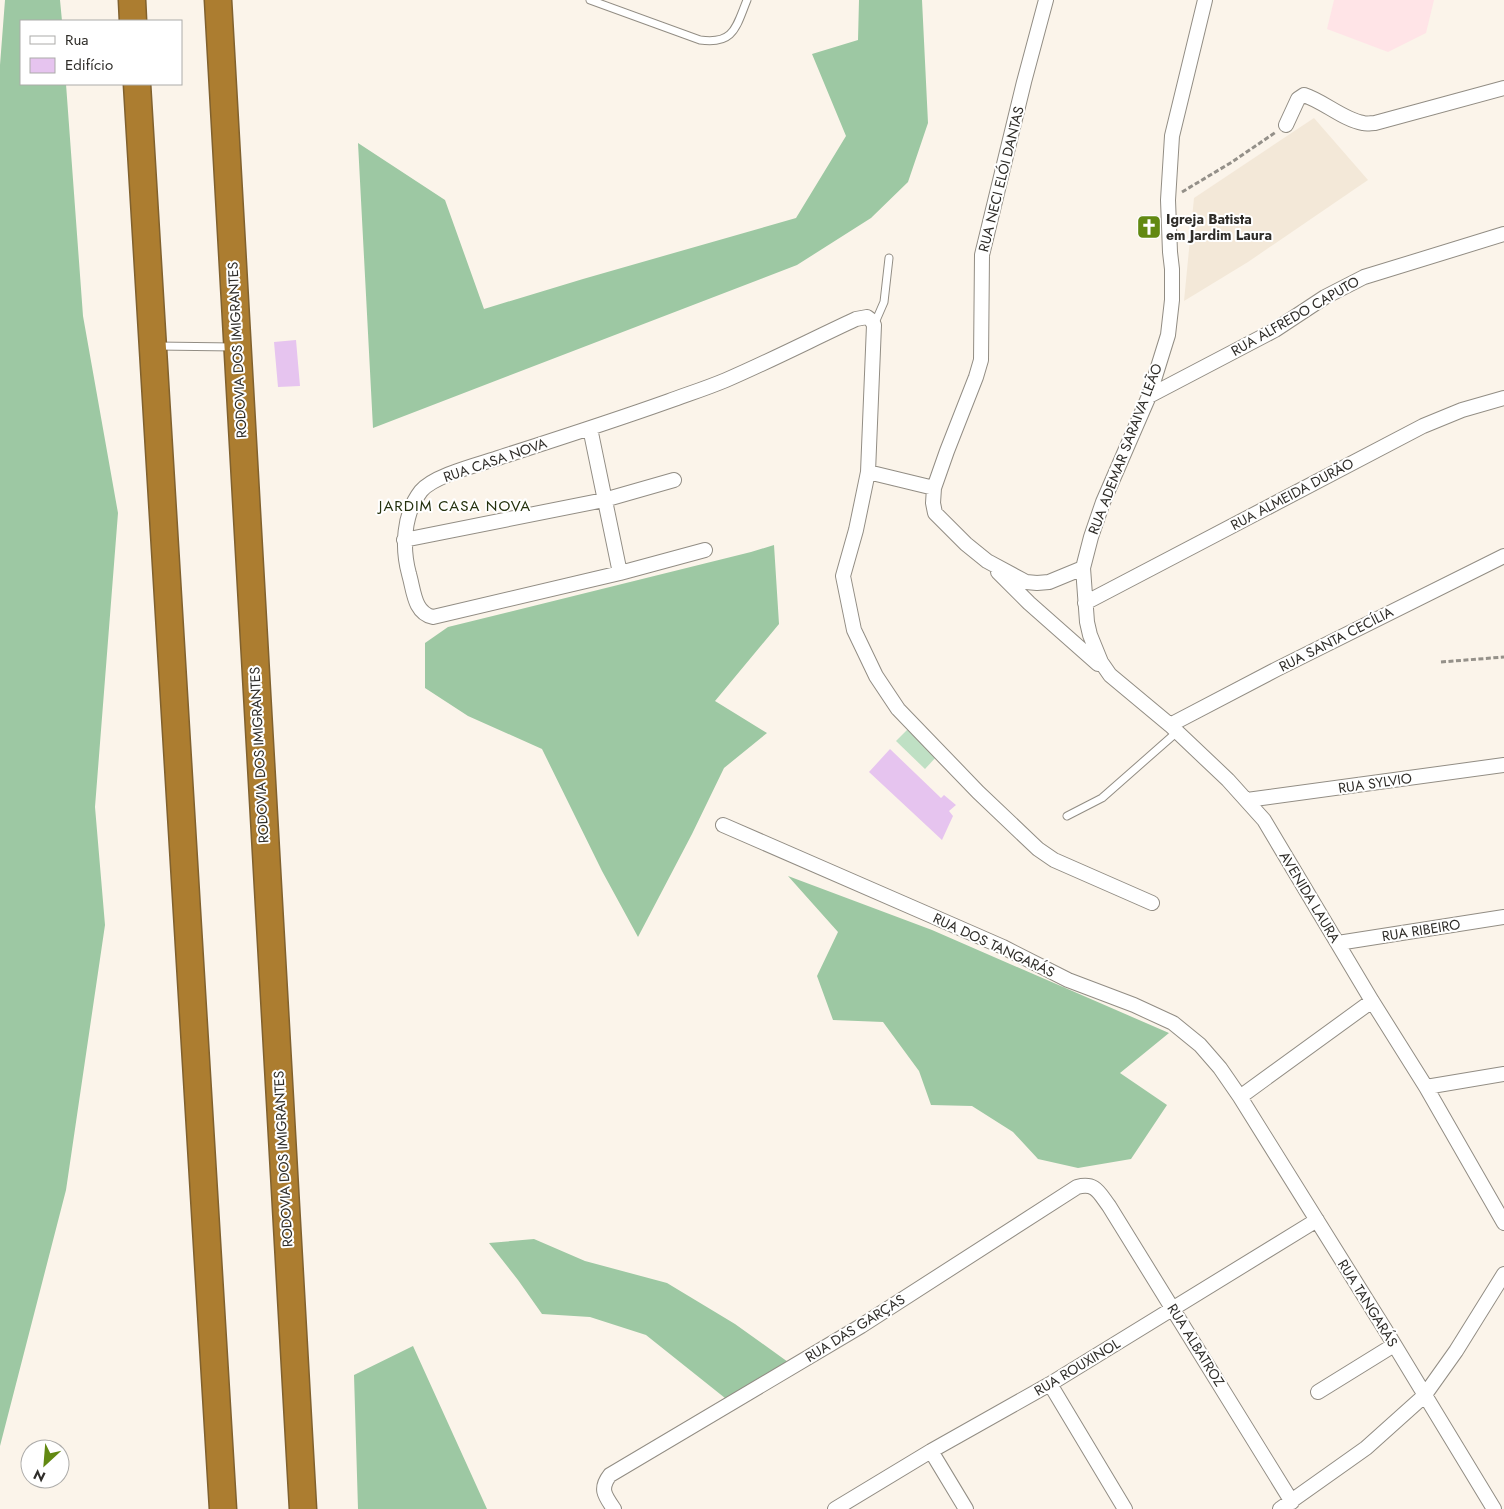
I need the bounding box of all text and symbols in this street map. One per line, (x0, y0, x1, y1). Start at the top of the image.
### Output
legend (20, 20, 182, 85)
text: Rua (65, 29, 89, 51)
text: Edifício (65, 54, 113, 76)
street label: RUA NECI ELÓI DANTAS (973, 104, 1029, 254)
place label: Igreja Batista em Jardim Laura (1166, 209, 1272, 245)
church icon: Igreja Batista em Jardim Laura (1136, 214, 1162, 240)
street label: RODOVIA DOS IMIGRANTES (222, 261, 252, 439)
street label: RUA ALFREDO CAPUTO (1227, 271, 1363, 361)
street label: RUA ADEMAR SARAIVA LEÃO (1083, 361, 1167, 537)
street label: RUA CASA NOVA (441, 433, 550, 487)
street label: RUA ALMEIDA DURÃO (1227, 453, 1357, 535)
district label: JARDIM CASA NOVA (377, 495, 531, 517)
street label: RUA SANTA CECÍLIA (1275, 601, 1397, 676)
street label: RODOVIA DOS IMIGRANTES (244, 666, 274, 844)
street label: RUA SYLVIO (1337, 768, 1413, 798)
street label: AVENIDA LAURA (1275, 848, 1346, 947)
street label: RUA DOS TANGARÁS (930, 908, 1058, 982)
street label: RUA RIBEIRO (1380, 914, 1462, 946)
street label: RODOVIA DOS IMIGRANTES (268, 1070, 298, 1248)
street label: RUA TANGARÁS (1333, 1255, 1403, 1351)
street label: RUA DAS GARÇAS (801, 1289, 909, 1367)
street label: RUA ALBATROZ (1163, 1300, 1230, 1390)
street label: RUA ROUXINOL (1030, 1333, 1124, 1401)
north arrow (20, 1439, 70, 1489)
text: N (30, 1464, 49, 1487)

